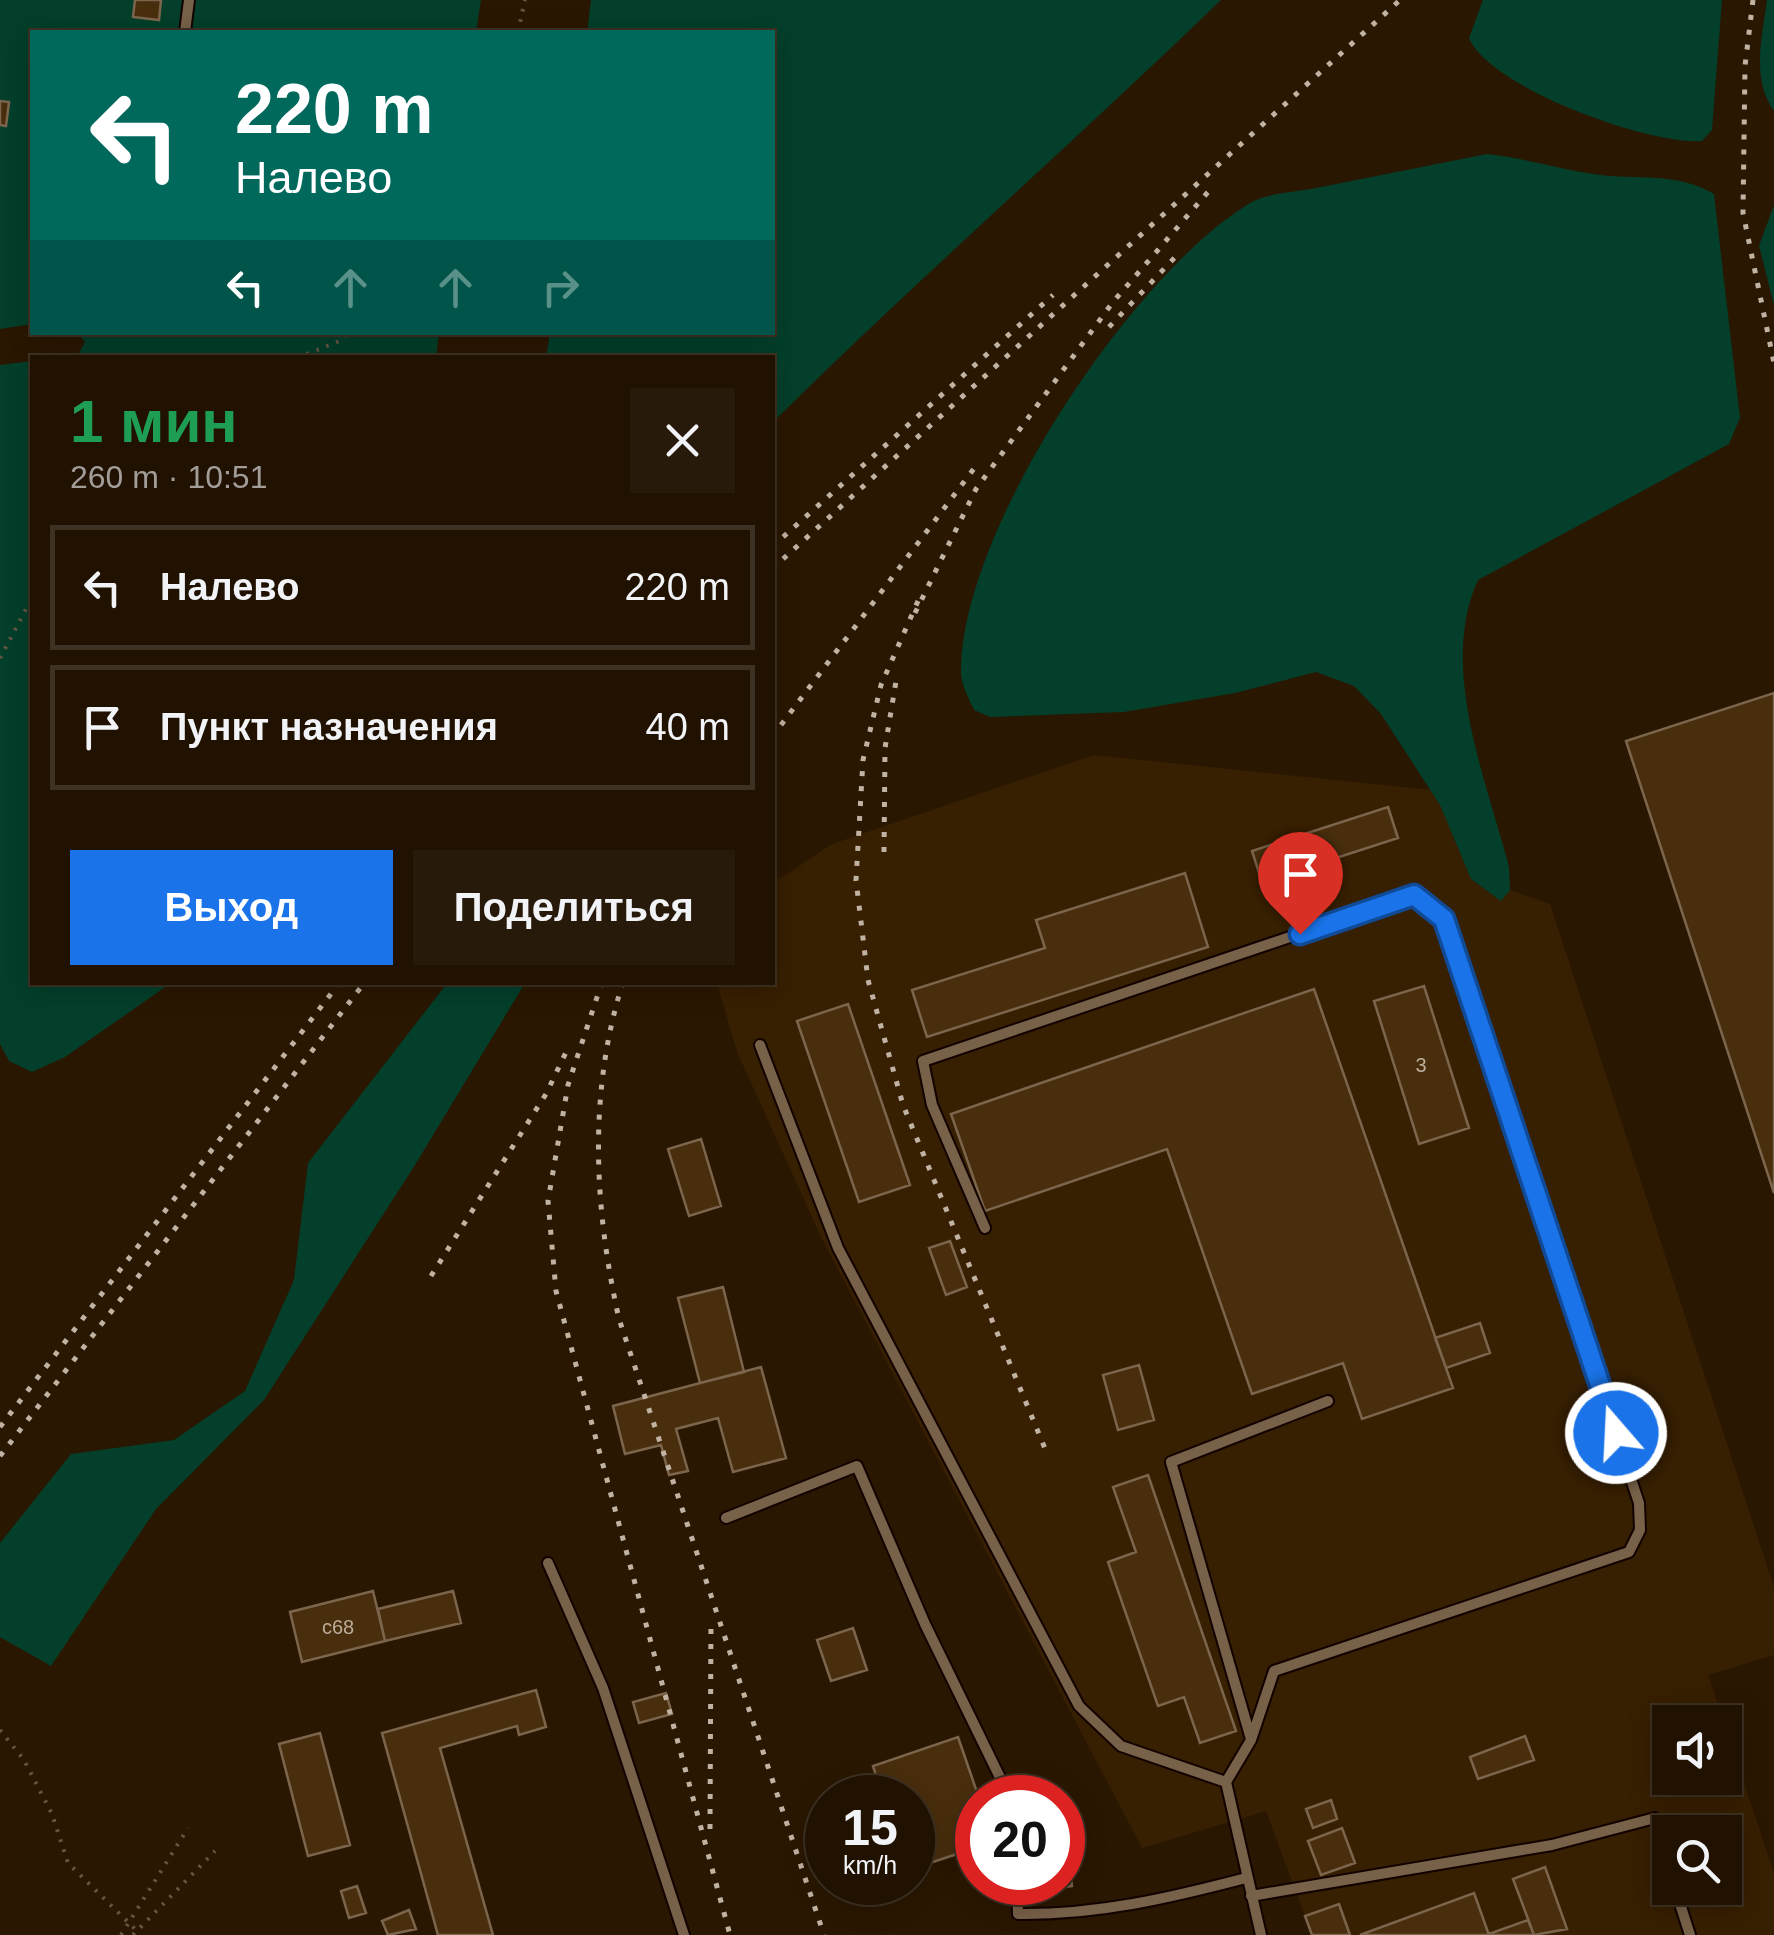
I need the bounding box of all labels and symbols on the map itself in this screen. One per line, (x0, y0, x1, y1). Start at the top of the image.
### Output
pin (1258, 832, 1343, 935)
house number: 3 (1415, 1054, 1427, 1076)
position arrow (1564, 1381, 1668, 1485)
house number: с68 (322, 1616, 354, 1638)
speed limit sign: 20 (955, 1775, 1085, 1905)

